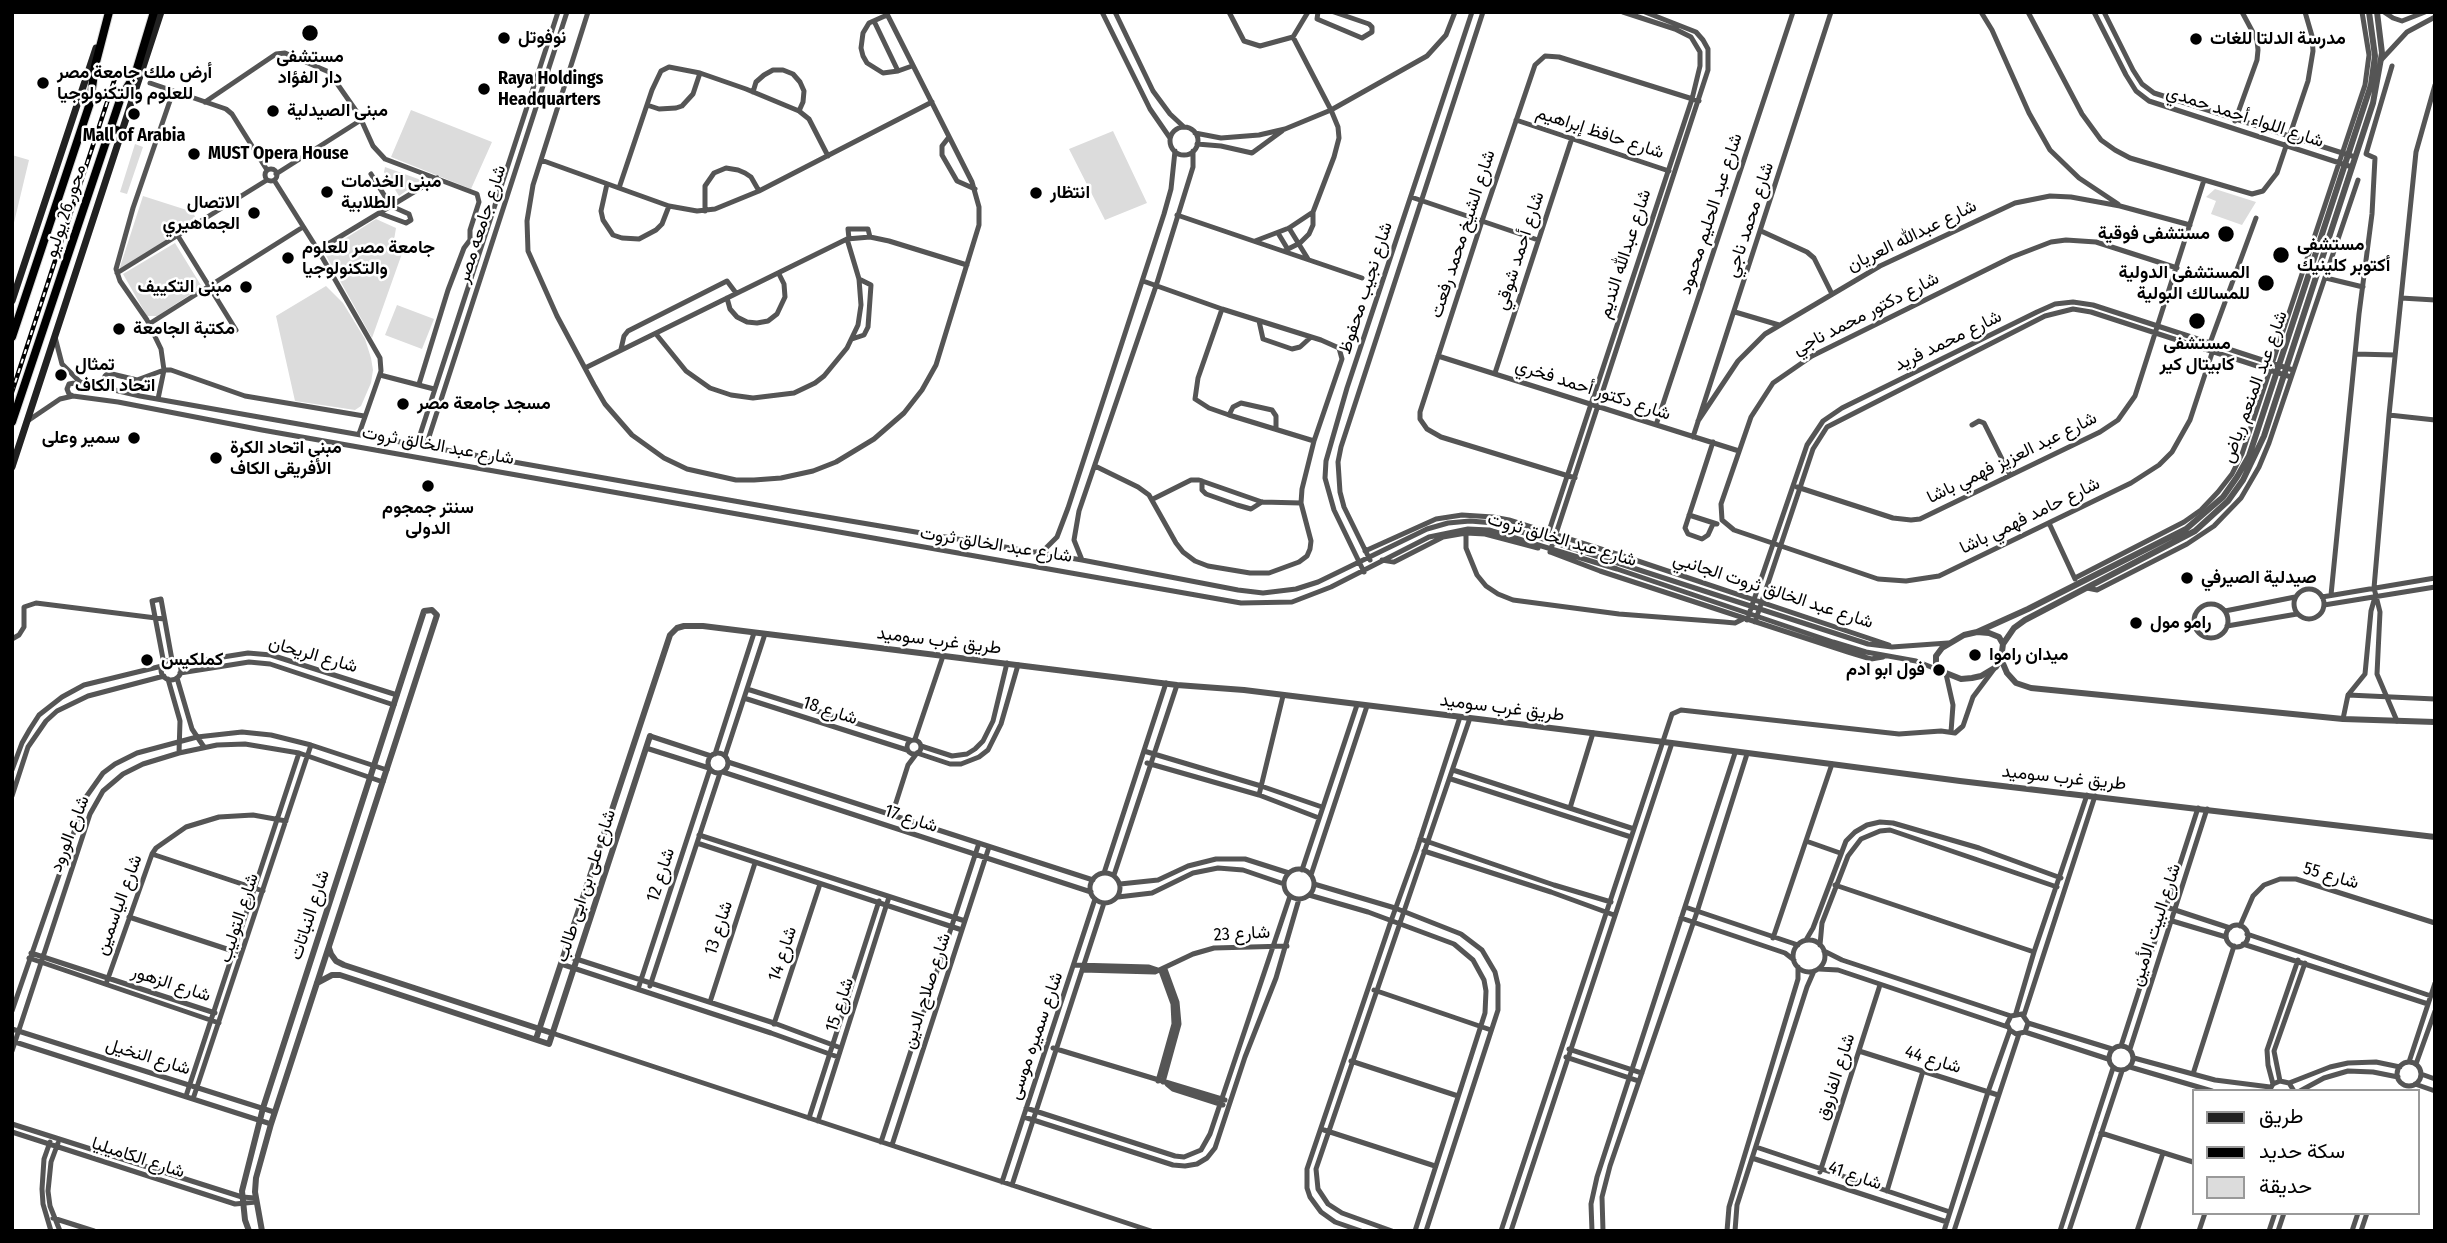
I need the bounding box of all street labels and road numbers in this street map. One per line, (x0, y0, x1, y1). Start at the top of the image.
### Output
street label: شارع اللواء أحمد حمدي (2164, 81, 2326, 153)
street label: شارع حافظ إبراهيم (1533, 102, 1667, 164)
street label: شارع عبد الحليم محمود (1675, 131, 1747, 297)
street label: شارع الشيخ محمد رفعت (1426, 147, 1500, 321)
street label: شارع محمد ناجي (1721, 160, 1779, 280)
street label: محور 26 يوليو (41, 162, 91, 260)
street label: شارع جامعه مصر (453, 162, 511, 286)
street label: شارع عبدالله النديم (1594, 187, 1656, 321)
street label: شارع أحمد شوقي (1491, 189, 1549, 313)
street label: شارع عبدالله العريان (1844, 195, 1980, 277)
street label: شارع نجيب محفوظ (1334, 219, 1398, 357)
street label: شارع دكتور محمد ناجي (1789, 268, 1943, 360)
street label: شارع محمد فريد (1891, 306, 2005, 376)
street label: شارع عبد المنعم رياض (2217, 308, 2293, 466)
street label: شارع دكتور أحمد فخري (1513, 355, 1673, 425)
street label: شارع عبد العزيز فهمي باشا (1923, 407, 2101, 509)
street label: شارع عبد الخالق ثروت (360, 422, 516, 470)
street label: شارع حامد فهمي باشا (1956, 473, 2104, 559)
street label: شارع عبد الخالق ثروت (1485, 508, 1639, 572)
street label: شارع عبد الخالق ثروت (918, 522, 1074, 568)
street label: شارع عبد الخالق ثروت الجانبي (1670, 548, 1876, 634)
street label: طريق غرب سوميد (876, 623, 1002, 659)
street label: شارع الريحان (266, 632, 360, 678)
street label: طريق غرب سوميد (1439, 690, 1565, 726)
street label: شارع 18 (800, 692, 860, 730)
street label: طريق غرب سوميد (2001, 761, 2127, 795)
street label: شارع الورود (46, 793, 94, 875)
street label: شارع 17 (882, 800, 940, 838)
street label: شارع على بن ابى طالب (551, 807, 621, 965)
street label: شارع 12 (642, 845, 680, 905)
street label: شارع الياسمين (91, 852, 147, 958)
street label: شارع 55 (2301, 858, 2361, 894)
street label: شارع البيت الأمين (2126, 861, 2186, 989)
street label: شارع النباتات (285, 867, 335, 963)
street label: شارع التوليب (214, 871, 264, 965)
street label: شارع 13 (700, 898, 738, 958)
street label: شارع 23 (1213, 922, 1271, 946)
street label: شارع 14 (764, 924, 802, 984)
street label: شارع صلاح الدين (898, 930, 956, 1052)
street label: شارع الزهور (129, 961, 213, 1007)
street label: شارع سميره موسى (1004, 969, 1068, 1103)
street label: شارع 15 (821, 975, 859, 1035)
street label: شارع الفاروق (1812, 1031, 1860, 1123)
street label: شارع النخيل (103, 1034, 193, 1080)
street label: شارع 44 (1902, 1041, 1964, 1079)
street label: شارع الكاميليا (89, 1133, 187, 1183)
street label: شارع 41 (1825, 1157, 1885, 1195)

